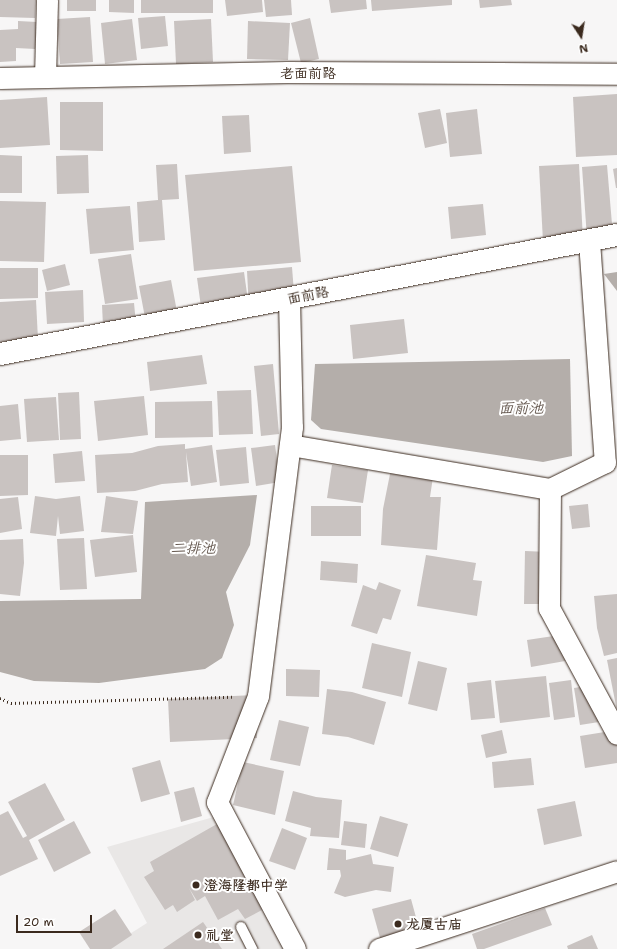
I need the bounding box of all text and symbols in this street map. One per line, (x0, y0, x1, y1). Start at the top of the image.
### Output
north arrow (561, 16, 601, 56)
text: N (578, 40, 589, 56)
street label: 老面前路 (280, 65, 336, 81)
street label: 面前路 (286, 283, 330, 307)
water label: 面前池 (499, 400, 543, 418)
water label: 二排池 (171, 540, 215, 558)
place label: 澄海隆都中学 (204, 877, 288, 893)
marker: 澄海隆都中学 (191, 880, 201, 890)
scale bar (18, 907, 94, 933)
text: 20 m (23, 914, 54, 930)
place label: 龙厦古庙 (406, 916, 462, 932)
marker: 龙厦古庙 (393, 919, 403, 929)
place label: 礼堂 (206, 927, 234, 943)
marker: 礼堂 (193, 930, 203, 940)

